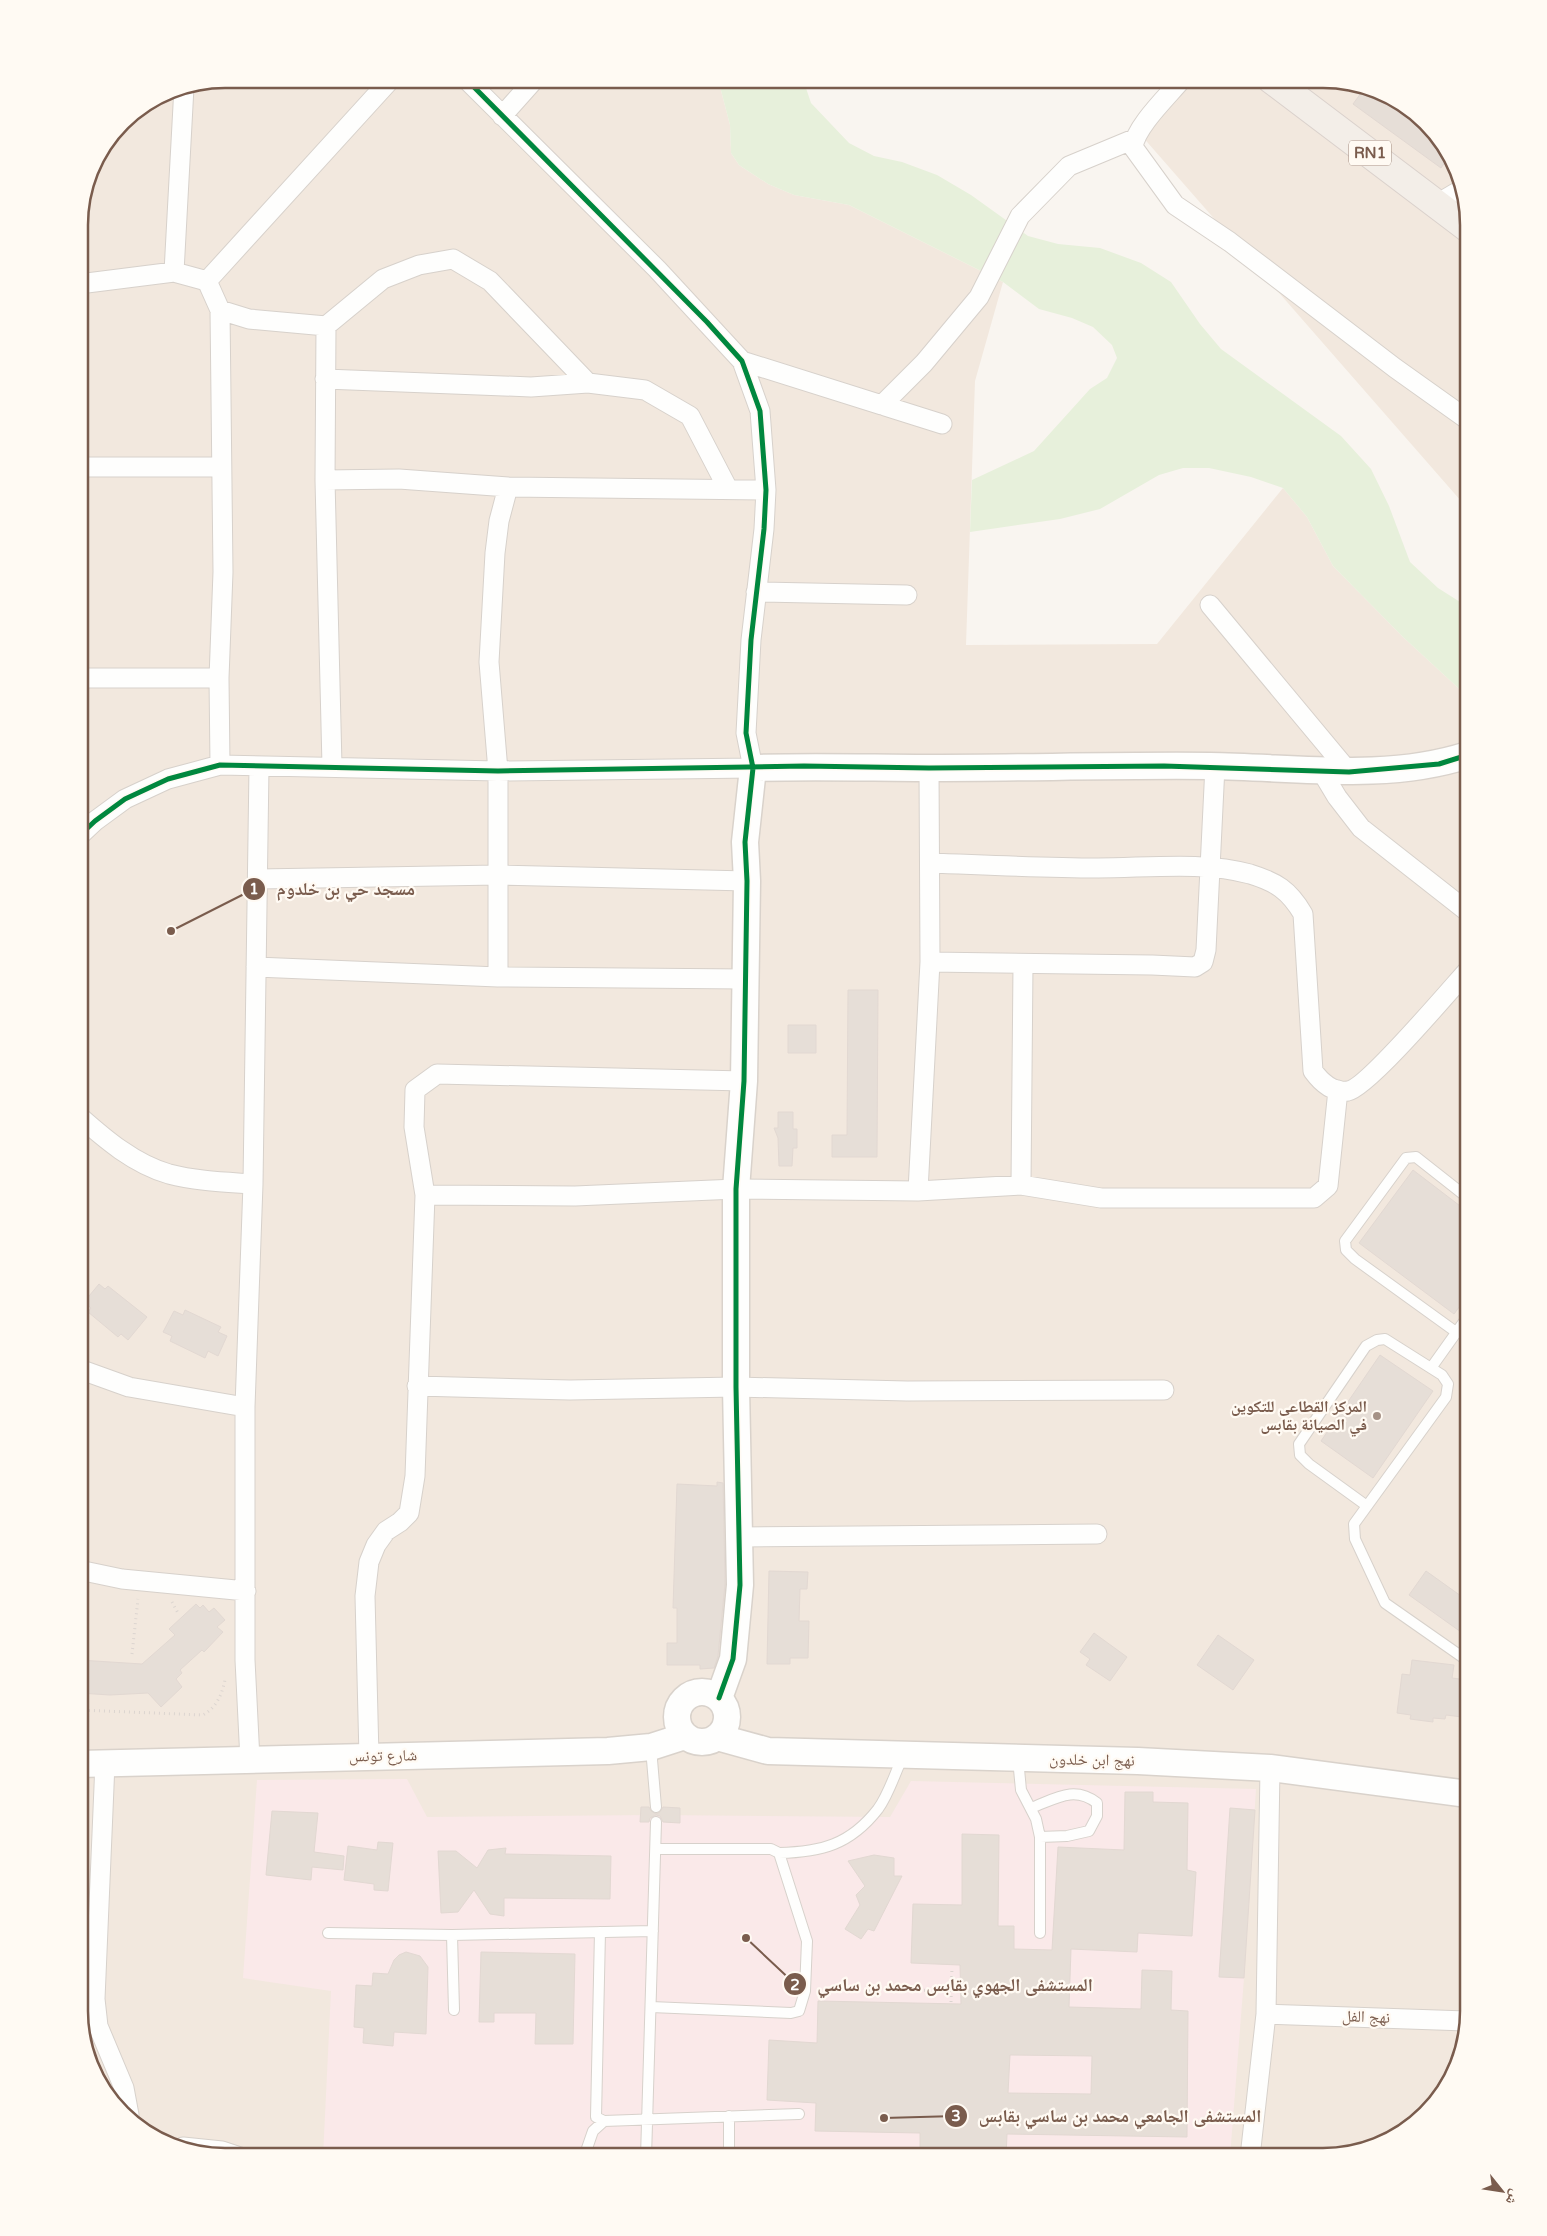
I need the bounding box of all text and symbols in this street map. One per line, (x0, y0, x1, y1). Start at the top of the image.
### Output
road number: RN1 (1349, 140, 1391, 166)
callout: مسجد حي بن خلدوم (241, 872, 425, 905)
text: مسجد حي بن خلدوم (277, 878, 415, 903)
text: 1 (249, 880, 259, 898)
place label: المركز القطاعى للتكوين في الصيانة بقابس (1231, 1397, 1367, 1437)
marker: المركز القطاعى للتكوين في الصيانة بقابس (1371, 1410, 1383, 1422)
street label: شارع تونس (349, 1745, 417, 1767)
street label: نهج ابن خلدون (1049, 1749, 1135, 1771)
callout: المستشفى الجهوي بقابس محمد بن ساسي (783, 1968, 1103, 2001)
text: المستشفى الجهوي بقابس محمد بن ساسي (817, 1974, 1093, 1999)
text: 2 (790, 1976, 800, 1994)
street label: نهج الفل (1342, 2006, 1390, 2028)
callout: المستشفى الجامعي محمد بن ساسي بقابس (944, 2099, 1271, 2132)
text: المستشفى الجامعي محمد بن ساسي بقابس (979, 2105, 1261, 2130)
text: 3 (951, 2107, 961, 2125)
north arrow (1477, 2166, 1527, 2216)
text: ش (1502, 2187, 1524, 2208)

